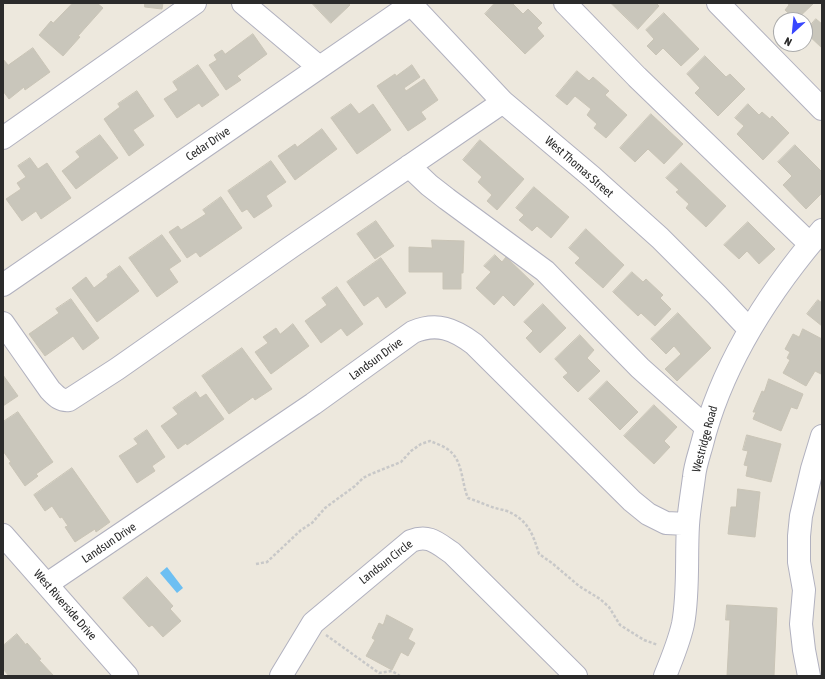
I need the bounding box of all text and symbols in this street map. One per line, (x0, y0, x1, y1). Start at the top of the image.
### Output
north arrow (773, 12, 813, 52)
text: N (782, 35, 794, 49)
street label: Cedar Drive (183, 124, 233, 164)
street label: West Thomas Street (542, 133, 616, 201)
street label: Landsun Drive (346, 335, 406, 383)
street label: Westridge Road (689, 404, 721, 474)
street label: Landsun Drive (79, 520, 139, 566)
street label: Landsun Circle (356, 537, 416, 587)
street label: West Riverside Drive (30, 567, 100, 643)

